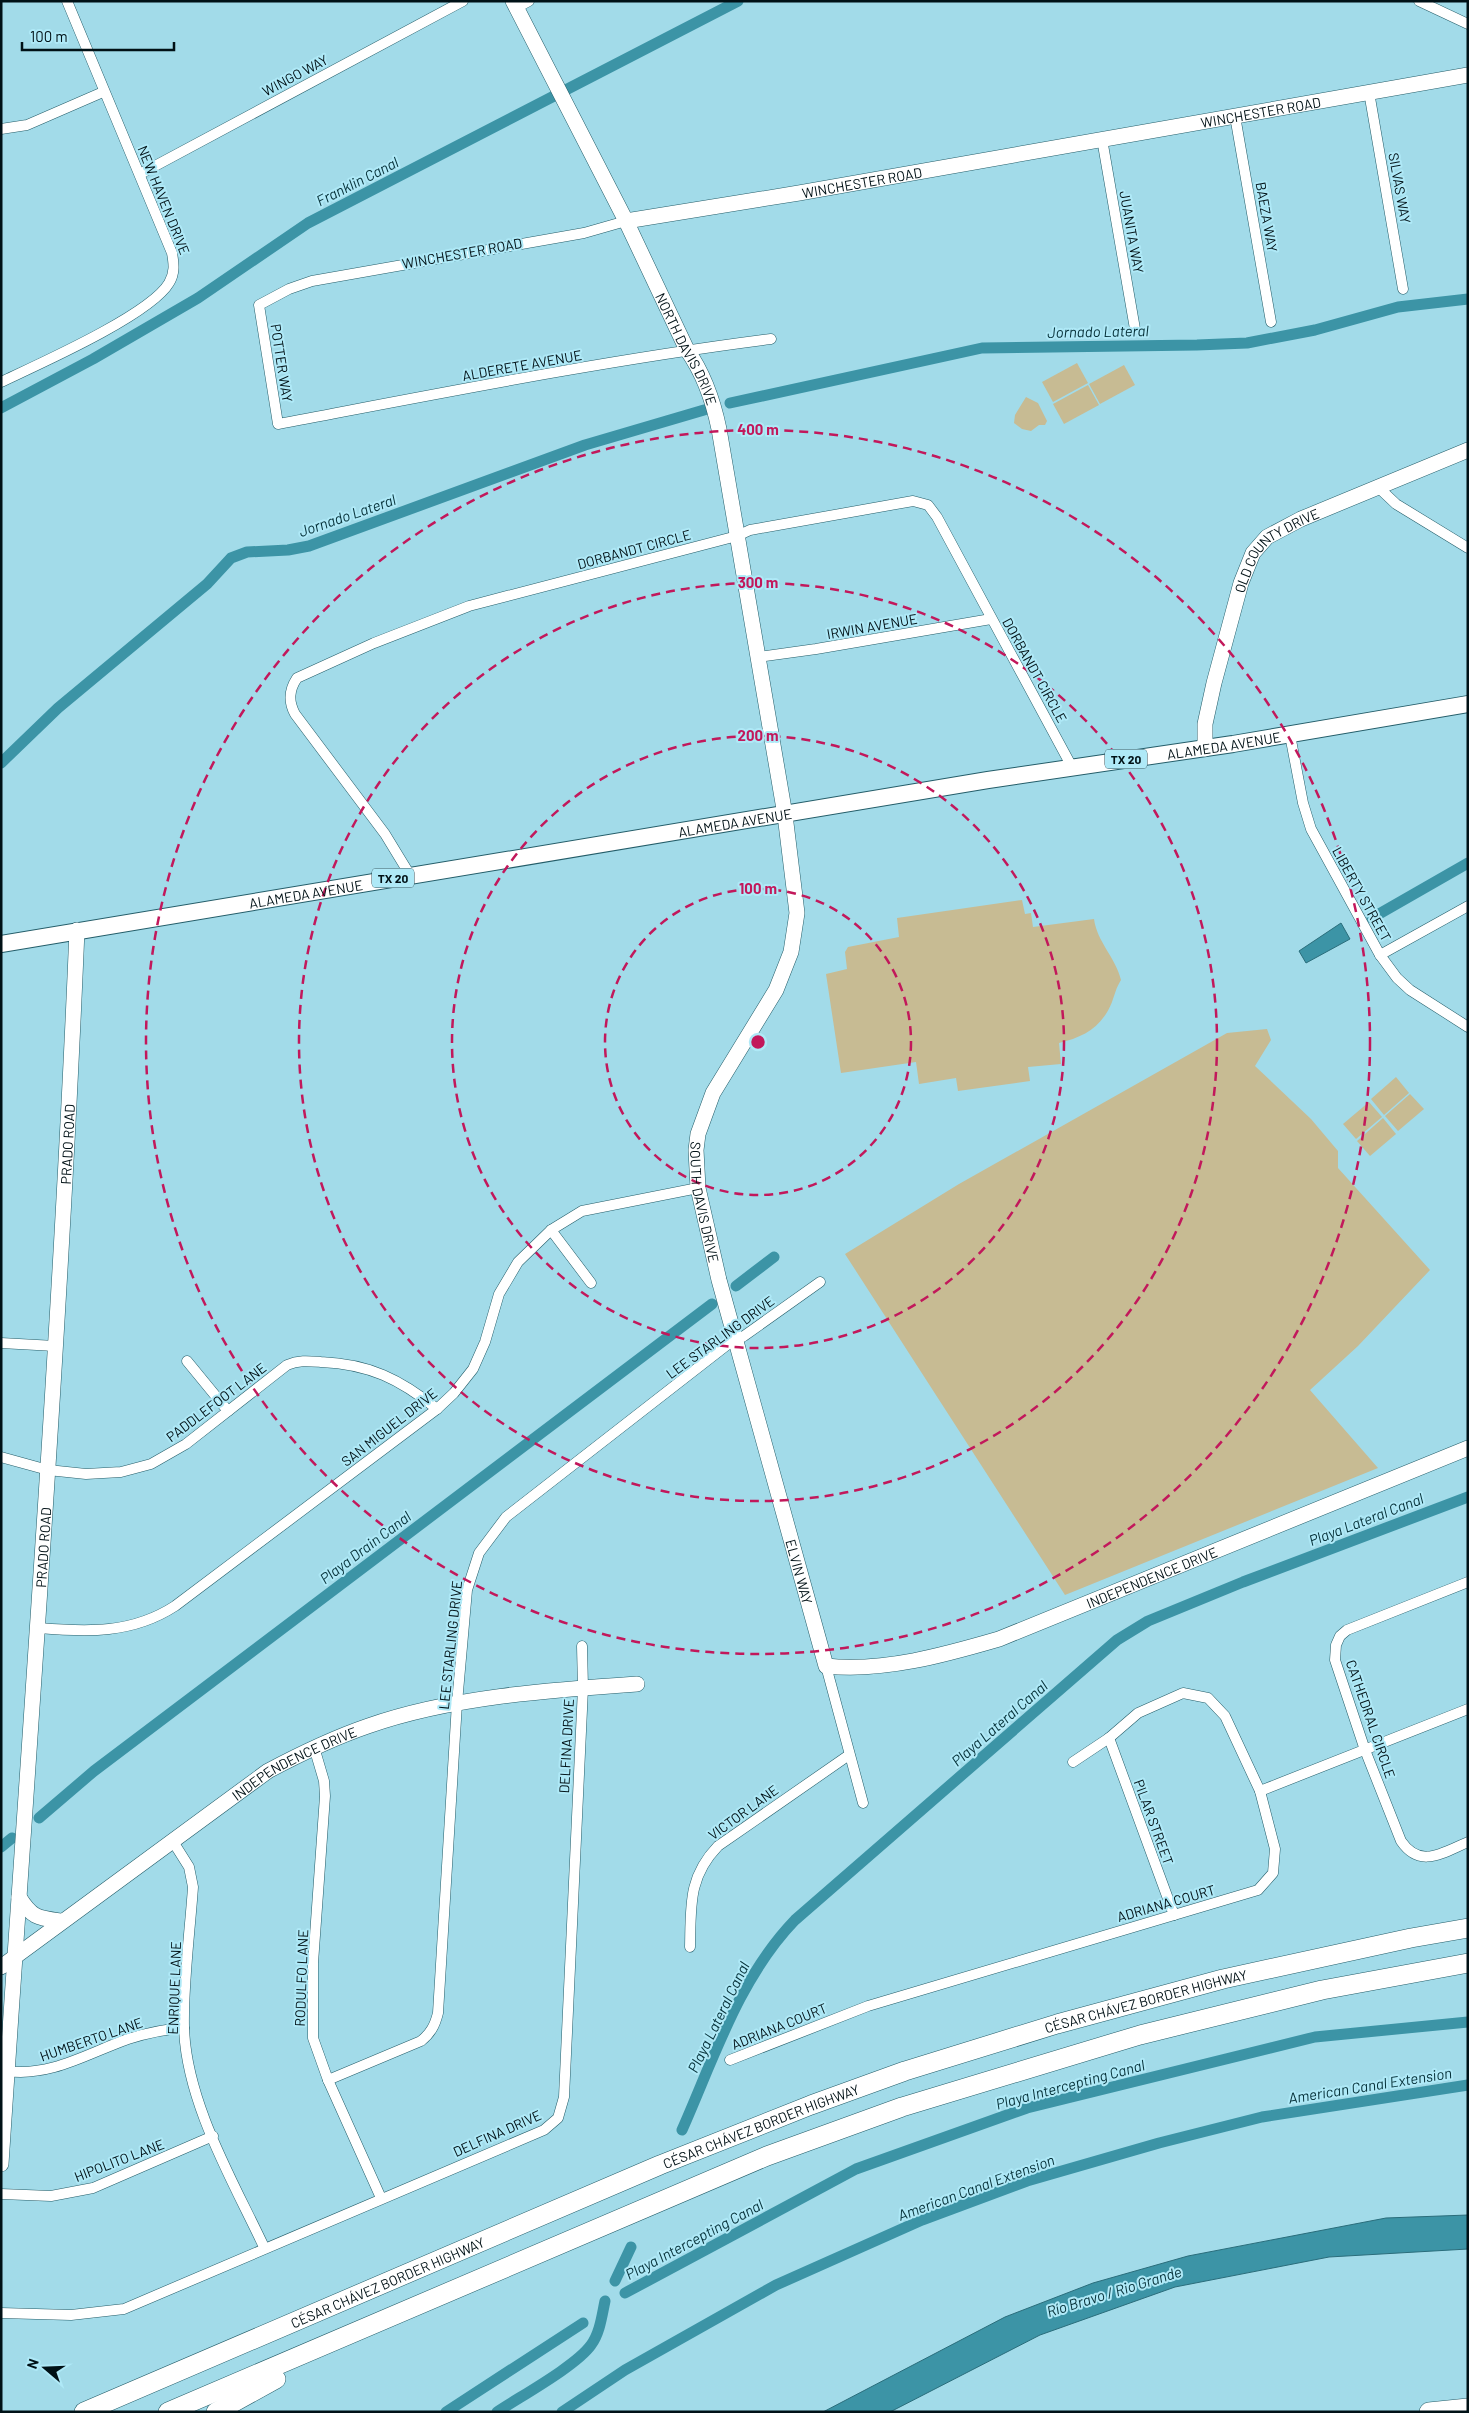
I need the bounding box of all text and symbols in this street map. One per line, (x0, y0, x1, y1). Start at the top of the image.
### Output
scale bar (22, 20, 175, 52)
text: 100 m (30, 27, 68, 45)
street label: WINGO WAY (259, 51, 331, 99)
street label: WINCHESTER ROAD (1199, 93, 1322, 131)
street label: NEW HAVEN DRIVE (134, 143, 194, 257)
street label: SILVAS WAY (1385, 151, 1415, 225)
water label: Franklin Canal (313, 152, 402, 209)
street label: WINCHESTER ROAD (800, 163, 923, 201)
street label: BAEZA WAY (1252, 181, 1282, 253)
street label: JUANITA WAY (1116, 189, 1148, 275)
street label: WINCHESTER ROAD (401, 234, 523, 272)
street label: NORTH DAVIS DRIVE (653, 290, 721, 407)
water label: Jornado Lateral (1047, 321, 1150, 341)
street label: POTTER WAY (267, 323, 297, 403)
street label: ALDERETE AVENUE (461, 346, 583, 384)
text: 400 m (737, 420, 779, 438)
water label: Jornado Lateral (296, 490, 399, 540)
street label: OLD COUNTY DRIVE (1230, 504, 1321, 594)
street label: DORBANDT CIRCLE (575, 526, 693, 572)
text: 300 m (738, 573, 778, 591)
street label: IRWIN AVENUE (825, 610, 919, 642)
street label: DORBANDT CIRCLE (999, 615, 1071, 725)
text: 200 m (737, 726, 779, 744)
street label: ALAMEDA AVENUE (1166, 728, 1282, 762)
road number: TX 20 (1105, 750, 1147, 769)
street label: ALAMEDA AVENUE (677, 804, 793, 840)
street label: LIBERTY STREET (1329, 844, 1395, 944)
road number: TX 20 (372, 868, 414, 888)
street label: ALAMEDA AVENUE (248, 876, 364, 911)
text: 100 m (739, 879, 777, 897)
centre of rings (749, 1033, 767, 1051)
street label: PRADO ROAD (56, 1104, 77, 1185)
street label: SOUTH DAVIS DRIVE (688, 1141, 723, 1264)
street label: LEE STARLING DRIVE (663, 1292, 777, 1382)
street label: PADDLEFOOT LANE (163, 1359, 269, 1445)
street label: SAN MIGUEL DRIVE (338, 1384, 440, 1470)
water label: Playa Lateral Canal (1306, 1489, 1426, 1549)
street label: PRADO ROAD (32, 1507, 54, 1588)
water label: Playa Drain Canal (316, 1507, 415, 1587)
street label: ELVIN WAY (783, 1537, 817, 1606)
street label: INDEPENDENCE DRIVE (1084, 1543, 1220, 1611)
street label: LEE STARLING DRIVE (435, 1580, 465, 1710)
street label: CATHEDRAL CIRCLE (1343, 1657, 1399, 1781)
water label: Playa Lateral Canal (947, 1676, 1051, 1770)
street label: DELFINA DRIVE (555, 1698, 577, 1794)
street label: INDEPENDENCE DRIVE (228, 1722, 359, 1803)
street label: PILAR STREET (1131, 1777, 1177, 1867)
street label: VICTOR LANE (705, 1781, 781, 1843)
street label: ADRIANA COURT (1115, 1881, 1217, 1925)
street label: RODULFO LANE (291, 1929, 311, 2027)
street label: ENRIQUE LANE (164, 1941, 184, 2035)
water label: Playa Lateral Canal (683, 1958, 753, 2075)
street label: CÉSAR CHÁVEZ BORDER HIGHWAY (1042, 1965, 1249, 2036)
street label: ADRIANA COURT (729, 1999, 829, 2053)
street label: HUMBERTO LANE (37, 2013, 145, 2065)
water label: Playa Intercepting Canal (994, 2055, 1147, 2113)
water label: American Canal Extension (1287, 2063, 1453, 2107)
street label: CÉSAR CHÁVEZ BORDER HIGHWAY (660, 2080, 861, 2172)
street label: DELFINA DRIVE (450, 2106, 544, 2160)
street label: HIPOLITO LANE (72, 2135, 166, 2185)
water label: American Canal Extension (895, 2150, 1057, 2224)
water label: Playa Intercepting Canal (622, 2195, 767, 2283)
street label: CÉSAR CHÁVEZ BORDER HIGHWAY (288, 2233, 487, 2331)
water label: Río Bravo / Rio Grande (1044, 2262, 1184, 2320)
north arrow (20, 2343, 70, 2393)
text: N (23, 2356, 42, 2371)

